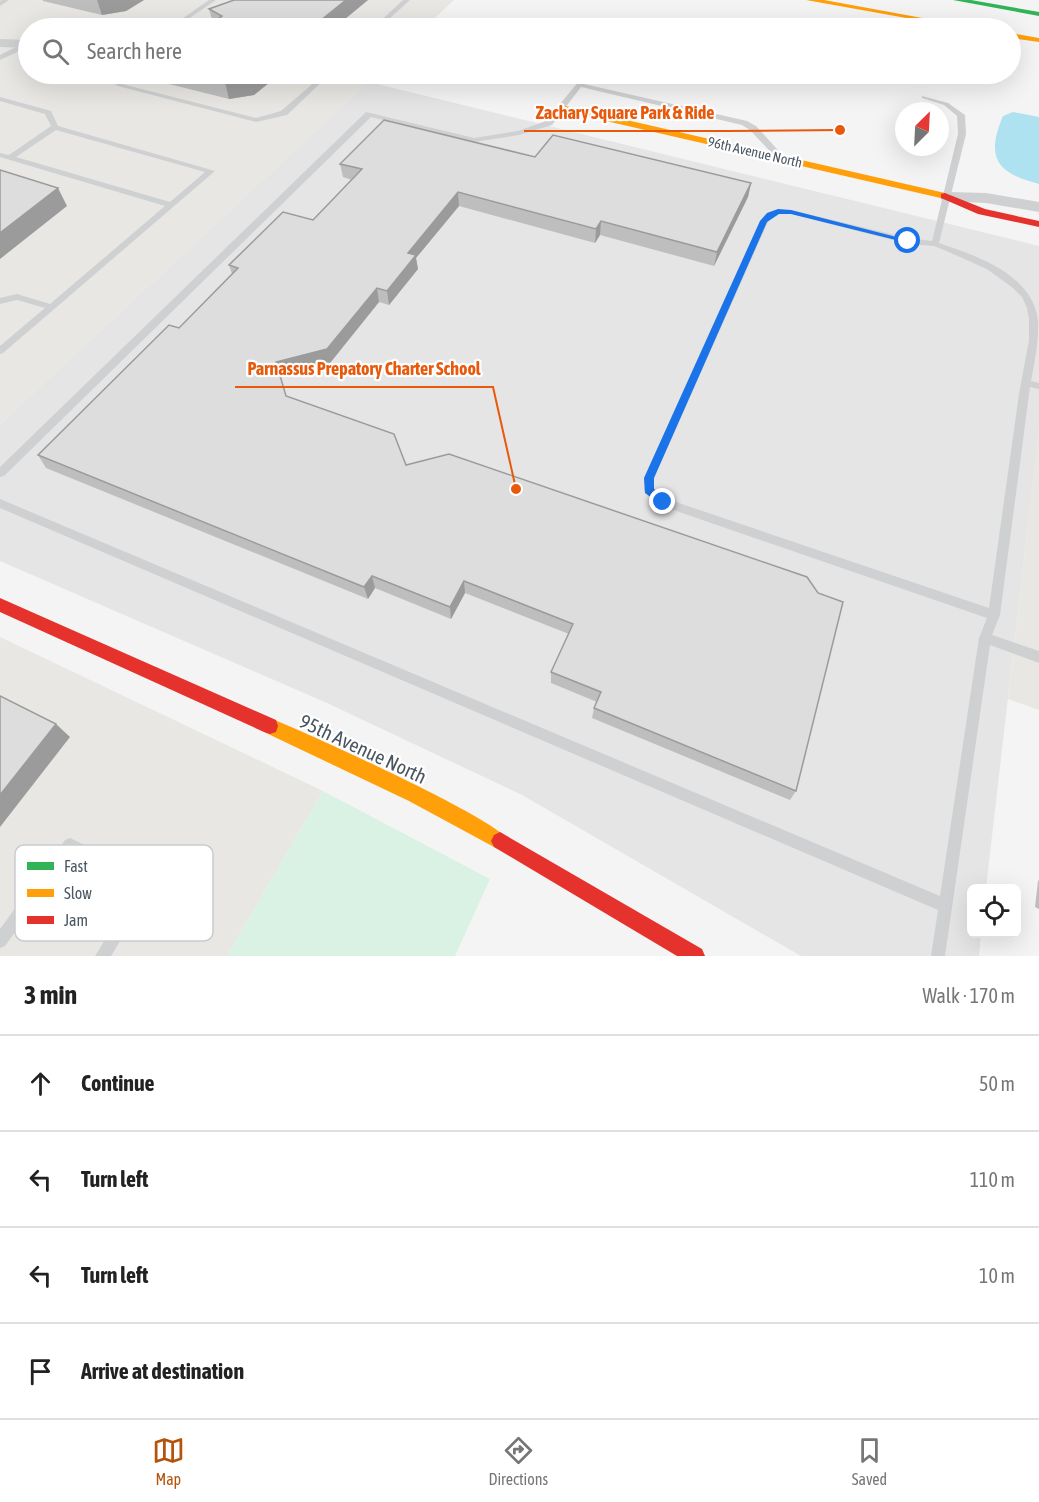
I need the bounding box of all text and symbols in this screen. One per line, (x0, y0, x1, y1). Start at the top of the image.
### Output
search box (18, 18, 1021, 84)
icon: search (39, 35, 72, 68)
text: Search here (87, 38, 182, 64)
callout: Zachary Square Park & Ride (524, 95, 727, 131)
text: Zachary Square Park & Ride (536, 102, 714, 123)
north arrow (895, 102, 949, 156)
street label: 96th Avenue North (706, 133, 804, 171)
route start (894, 227, 920, 253)
callout: Parnassus Prepatory Charter School (235, 351, 493, 387)
text: Parnassus Prepatory Charter School (247, 358, 481, 379)
route end (649, 488, 675, 514)
street label: 95th Avenue North (296, 709, 430, 788)
legend (15, 845, 213, 941)
text: Fast (64, 857, 88, 875)
text: Slow (64, 884, 92, 902)
map controls (967, 884, 1021, 938)
button: locate (967, 884, 1021, 938)
text: Jam (64, 911, 88, 929)
text: 3 min (24, 980, 77, 1010)
text: Walk · 170 m (923, 984, 1015, 1007)
icon: ahead (24, 1067, 57, 1100)
text: Continue (81, 1070, 155, 1096)
text: 50 m (979, 1072, 1015, 1095)
icon: left (24, 1163, 57, 1196)
text: Turn left (81, 1166, 148, 1192)
text: 110 m (970, 1168, 1015, 1191)
icon: left (24, 1259, 57, 1292)
text: Turn left (81, 1262, 148, 1288)
text: 10 m (979, 1264, 1015, 1287)
icon: arrive (24, 1355, 57, 1388)
text: Arrive at destination (81, 1358, 244, 1384)
tab: Map (152, 1434, 185, 1488)
tab: Directions (488, 1434, 548, 1488)
tab: Saved (852, 1434, 887, 1488)

